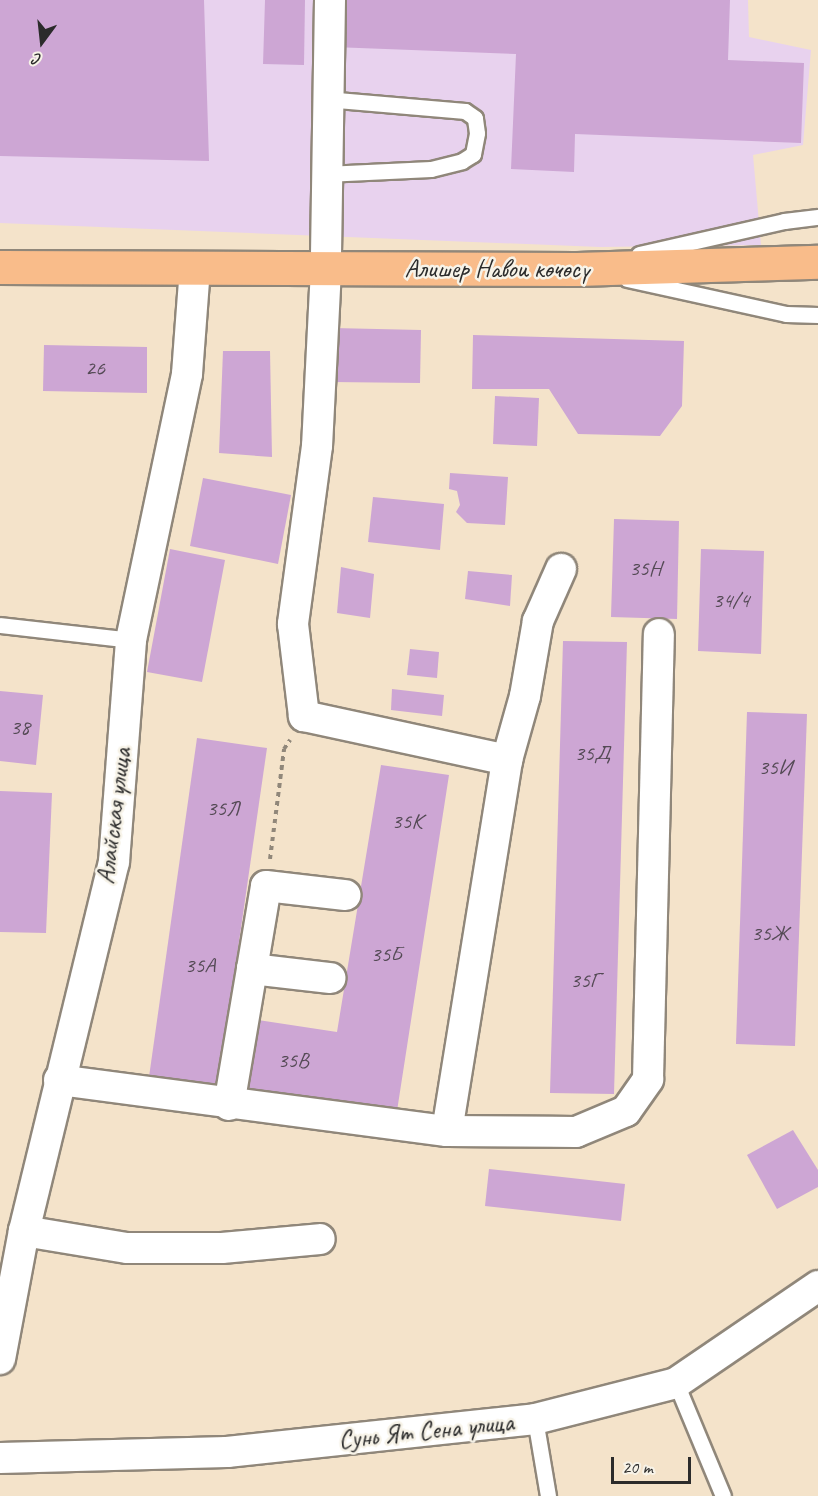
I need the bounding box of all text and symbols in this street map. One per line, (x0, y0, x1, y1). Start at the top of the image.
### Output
north arrow (12, 12, 72, 72)
text: С (31, 49, 44, 70)
street label: Алишер Навои көчөсү (405, 253, 589, 285)
house number: 26 (85, 356, 105, 382)
house number: 35Н (629, 556, 661, 582)
house number: 34/4 (713, 588, 749, 614)
house number: 38 (10, 715, 30, 741)
house number: 35Д (574, 741, 610, 767)
street label: Алайская улица (90, 745, 138, 887)
house number: 35И (758, 755, 792, 781)
house number: 35Л (206, 796, 240, 822)
house number: 35К (392, 809, 422, 835)
house number: 35Ж (751, 921, 789, 947)
house number: 35Б (371, 942, 401, 968)
house number: 35А (185, 953, 215, 979)
house number: 35Г (570, 968, 600, 994)
house number: 35В (277, 1048, 309, 1074)
street label: Сунь Ят Сена улица (336, 1406, 516, 1456)
scale bar (614, 1445, 694, 1483)
text: 20 m (622, 1456, 653, 1478)

